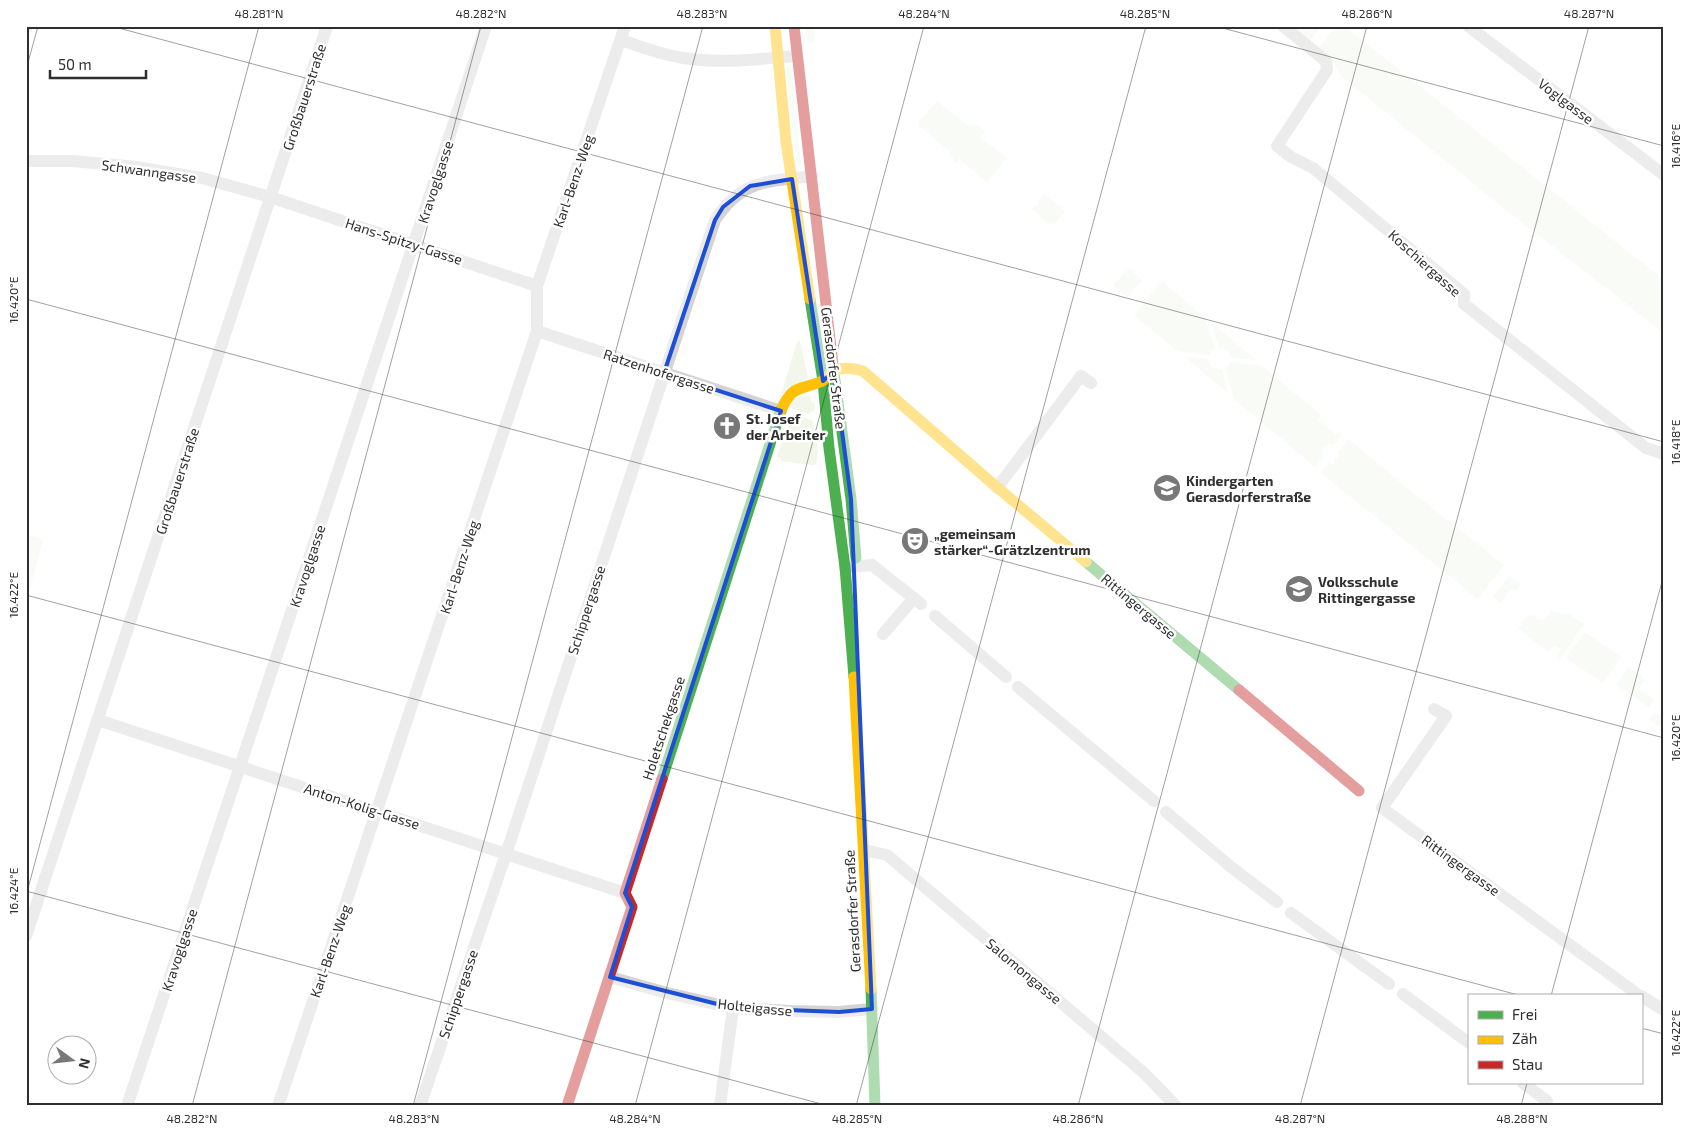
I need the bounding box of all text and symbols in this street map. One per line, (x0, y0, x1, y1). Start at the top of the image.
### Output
text: 48.281°N (234, 6, 284, 20)
text: 48.282°N (455, 6, 507, 20)
text: 48.283°N (677, 6, 727, 20)
text: 48.284°N (898, 6, 950, 20)
text: 48.285°N (1120, 6, 1170, 20)
text: 48.286°N (1341, 6, 1393, 20)
text: 48.287°N (1564, 6, 1614, 20)
street label: Großbauerstraße (279, 42, 329, 152)
scale bar (50, 48, 146, 80)
text: 50 m (58, 55, 92, 73)
street label: Voglgasse (1535, 75, 1597, 127)
text: 16.416°E (1668, 124, 1682, 168)
street label: Karl-Benz-Weg (549, 132, 597, 230)
street label: Kravoglgasse (414, 138, 456, 226)
street label: Schwanngasse (101, 156, 197, 186)
street label: Hans-Spitzy-Gasse (343, 214, 465, 268)
street label: Koschiergasse (1385, 226, 1465, 300)
text: 16.420°E (6, 276, 20, 323)
street label: Gerasdorfer Straße (818, 306, 850, 430)
street label: Ratzenhofergasse (601, 345, 717, 397)
place label: St. Josef der Arbeiter (746, 410, 825, 443)
church icon: St. Josef der Arbeiter (712, 411, 742, 441)
text: 16.418°E (1668, 419, 1682, 464)
street label: Großbauerstraße (152, 426, 202, 536)
place label: Kindergarten Gerasdorferstraße (1186, 472, 1311, 505)
school or university icon: Kindergarten Gerasdorferstraße (1152, 473, 1182, 503)
street label: Karl-Benz-Weg (436, 518, 482, 616)
street label: Kravoglgasse (286, 522, 328, 610)
place label: „gemeinsam stärker“-Grätzlzentrum (934, 525, 1091, 558)
theatre icon: „gemeinsam stärker“-Grätzlzentrum (900, 526, 930, 556)
street label: Schippergasse (564, 563, 608, 657)
street label: Rittingergasse (1098, 570, 1180, 642)
text: 16.422°E (6, 572, 20, 618)
place label: Volksschule Rittingergasse (1318, 573, 1416, 606)
school or university icon: Volksschule Rittingergasse (1284, 574, 1314, 604)
street label: Holetschekgasse (638, 674, 688, 782)
text: 16.420°E (1668, 714, 1682, 761)
street label: Anton-Kolig-Gasse (302, 779, 422, 833)
street label: Rittingergasse (1419, 831, 1503, 899)
street label: Gerasdorfer Straße (840, 849, 864, 973)
text: 16.424°E (6, 867, 20, 914)
street label: Karl-Benz-Weg (306, 902, 354, 1000)
street label: Kravoglgasse (158, 906, 200, 994)
street label: Salomongasse (983, 935, 1065, 1007)
street label: Schippergasse (435, 947, 481, 1041)
legend (1468, 994, 1642, 1084)
street label: Holteigasse (717, 995, 793, 1019)
text: Frei (1512, 1005, 1537, 1023)
text: 16.422°E (1668, 1010, 1682, 1056)
text: Zäh (1512, 1029, 1537, 1047)
north arrow (48, 1034, 98, 1084)
text: Stau (1512, 1055, 1543, 1073)
text: N (76, 1056, 95, 1071)
text: 48.282°N (166, 1111, 218, 1125)
text: 48.283°N (389, 1111, 439, 1125)
text: 48.284°N (609, 1111, 661, 1125)
text: 48.285°N (832, 1111, 882, 1125)
text: 48.286°N (1052, 1111, 1104, 1125)
text: 48.287°N (1275, 1111, 1325, 1125)
text: 48.288°N (1496, 1111, 1548, 1125)

